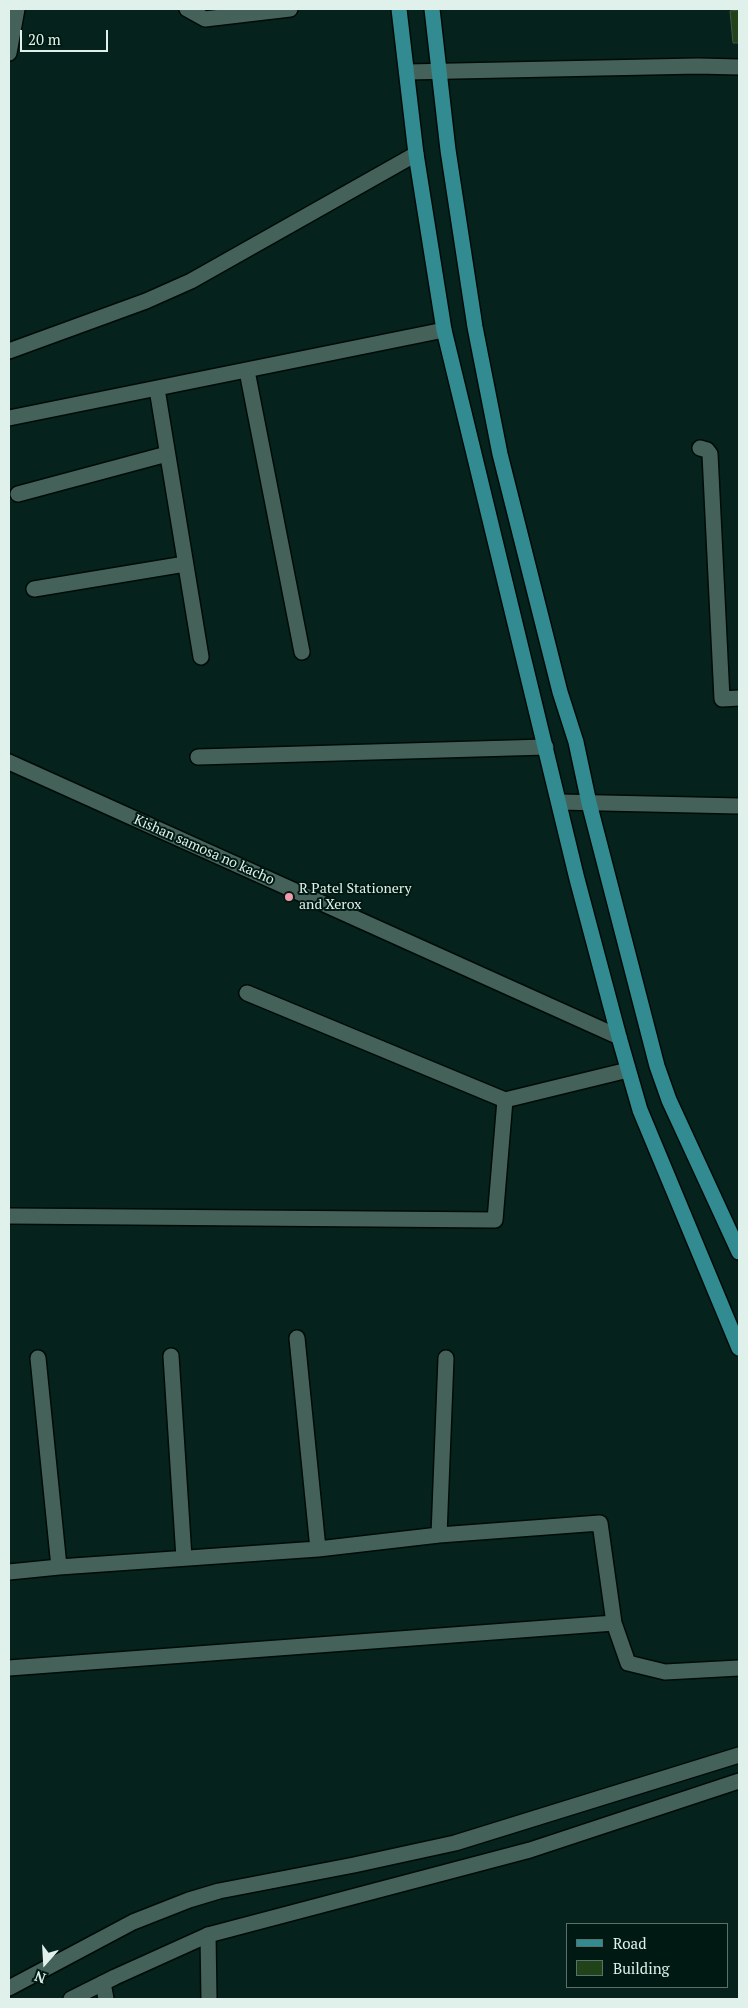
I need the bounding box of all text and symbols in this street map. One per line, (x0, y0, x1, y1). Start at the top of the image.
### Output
scale bar (22, 20, 110, 52)
text: 20 m (28, 29, 61, 49)
street label: Kishan samosa no kacho (131, 811, 277, 889)
place label: R Patel Stationery and Xerox (299, 881, 412, 914)
marker: R Patel Stationery and Xerox (283, 891, 295, 903)
legend (566, 1923, 728, 1988)
text: Road (613, 1933, 646, 1953)
north arrow (20, 1938, 70, 1988)
text: Building (613, 1958, 670, 1978)
text: N (32, 1967, 48, 1988)

